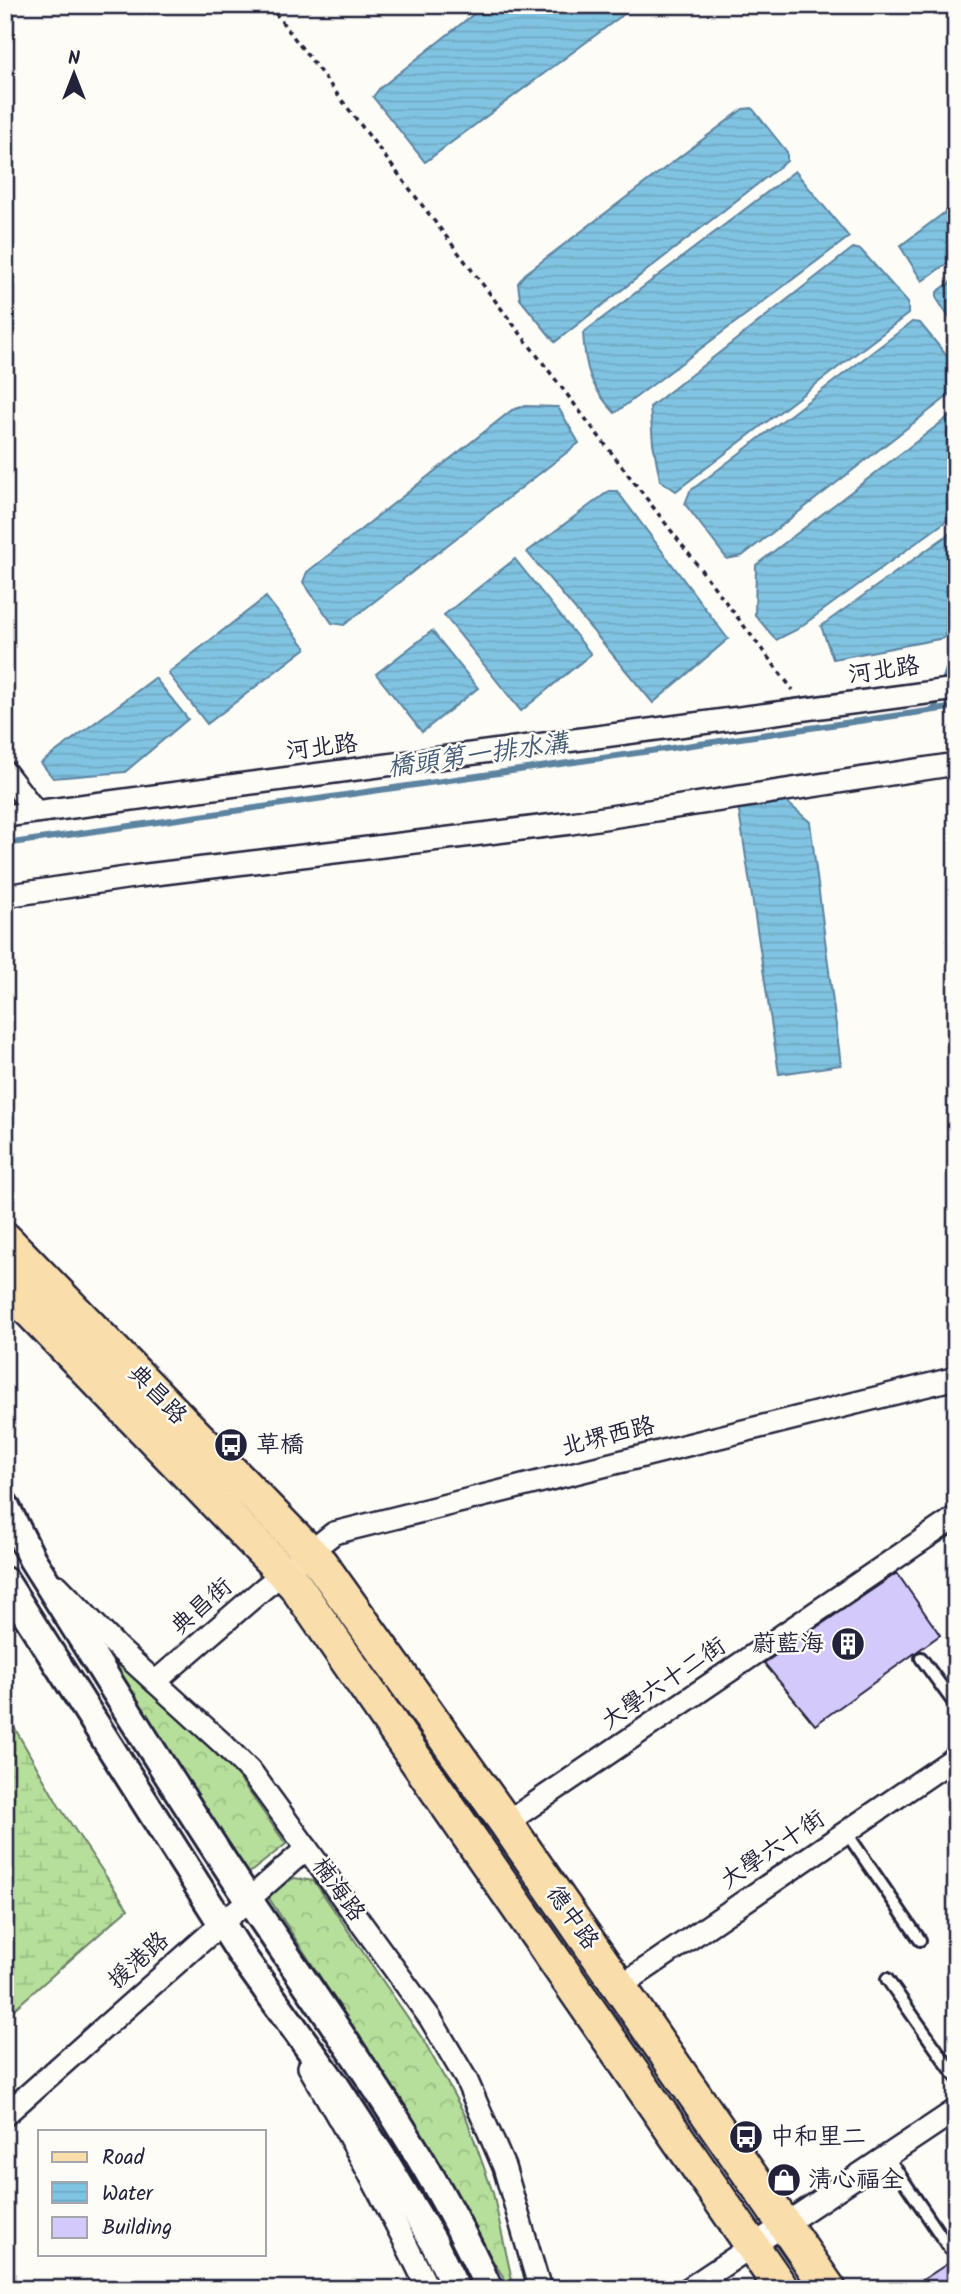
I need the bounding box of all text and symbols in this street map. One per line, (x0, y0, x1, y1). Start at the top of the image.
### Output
north arrow (38, 38, 108, 108)
text: N (68, 44, 80, 74)
street label: 河北路 (846, 647, 922, 695)
water label: 橋頭第一排水溝 (385, 722, 573, 789)
street label: 河北路 (284, 724, 360, 772)
street label: 典昌路 (118, 1356, 196, 1434)
street label: 北堺西路 (557, 1406, 659, 1468)
bus stop icon: 草橋 (212, 1426, 250, 1464)
place label: 草橋 (256, 1426, 304, 1465)
street label: 典昌街 (162, 1569, 242, 1645)
place label: 蔚藍海 (752, 1625, 824, 1664)
building icon: 蔚藍海 (829, 1625, 867, 1663)
street label: 大學六十二街 (593, 1628, 735, 1740)
street label: 大學六十街 (712, 1800, 834, 1900)
street label: 楠海路 (301, 1849, 375, 1931)
street label: 德中路 (535, 1877, 609, 1959)
street label: 援港路 (99, 1922, 179, 2000)
bus stop icon: 中和里二 (727, 2118, 765, 2156)
place label: 中和里二 (770, 2118, 866, 2157)
legend (38, 2130, 266, 2256)
text: Road (102, 2142, 145, 2175)
shop icon: 清心福全 (765, 2161, 803, 2199)
place label: 清心福全 (808, 2161, 904, 2200)
text: Water (102, 2178, 154, 2211)
text: Building (102, 2212, 172, 2245)

